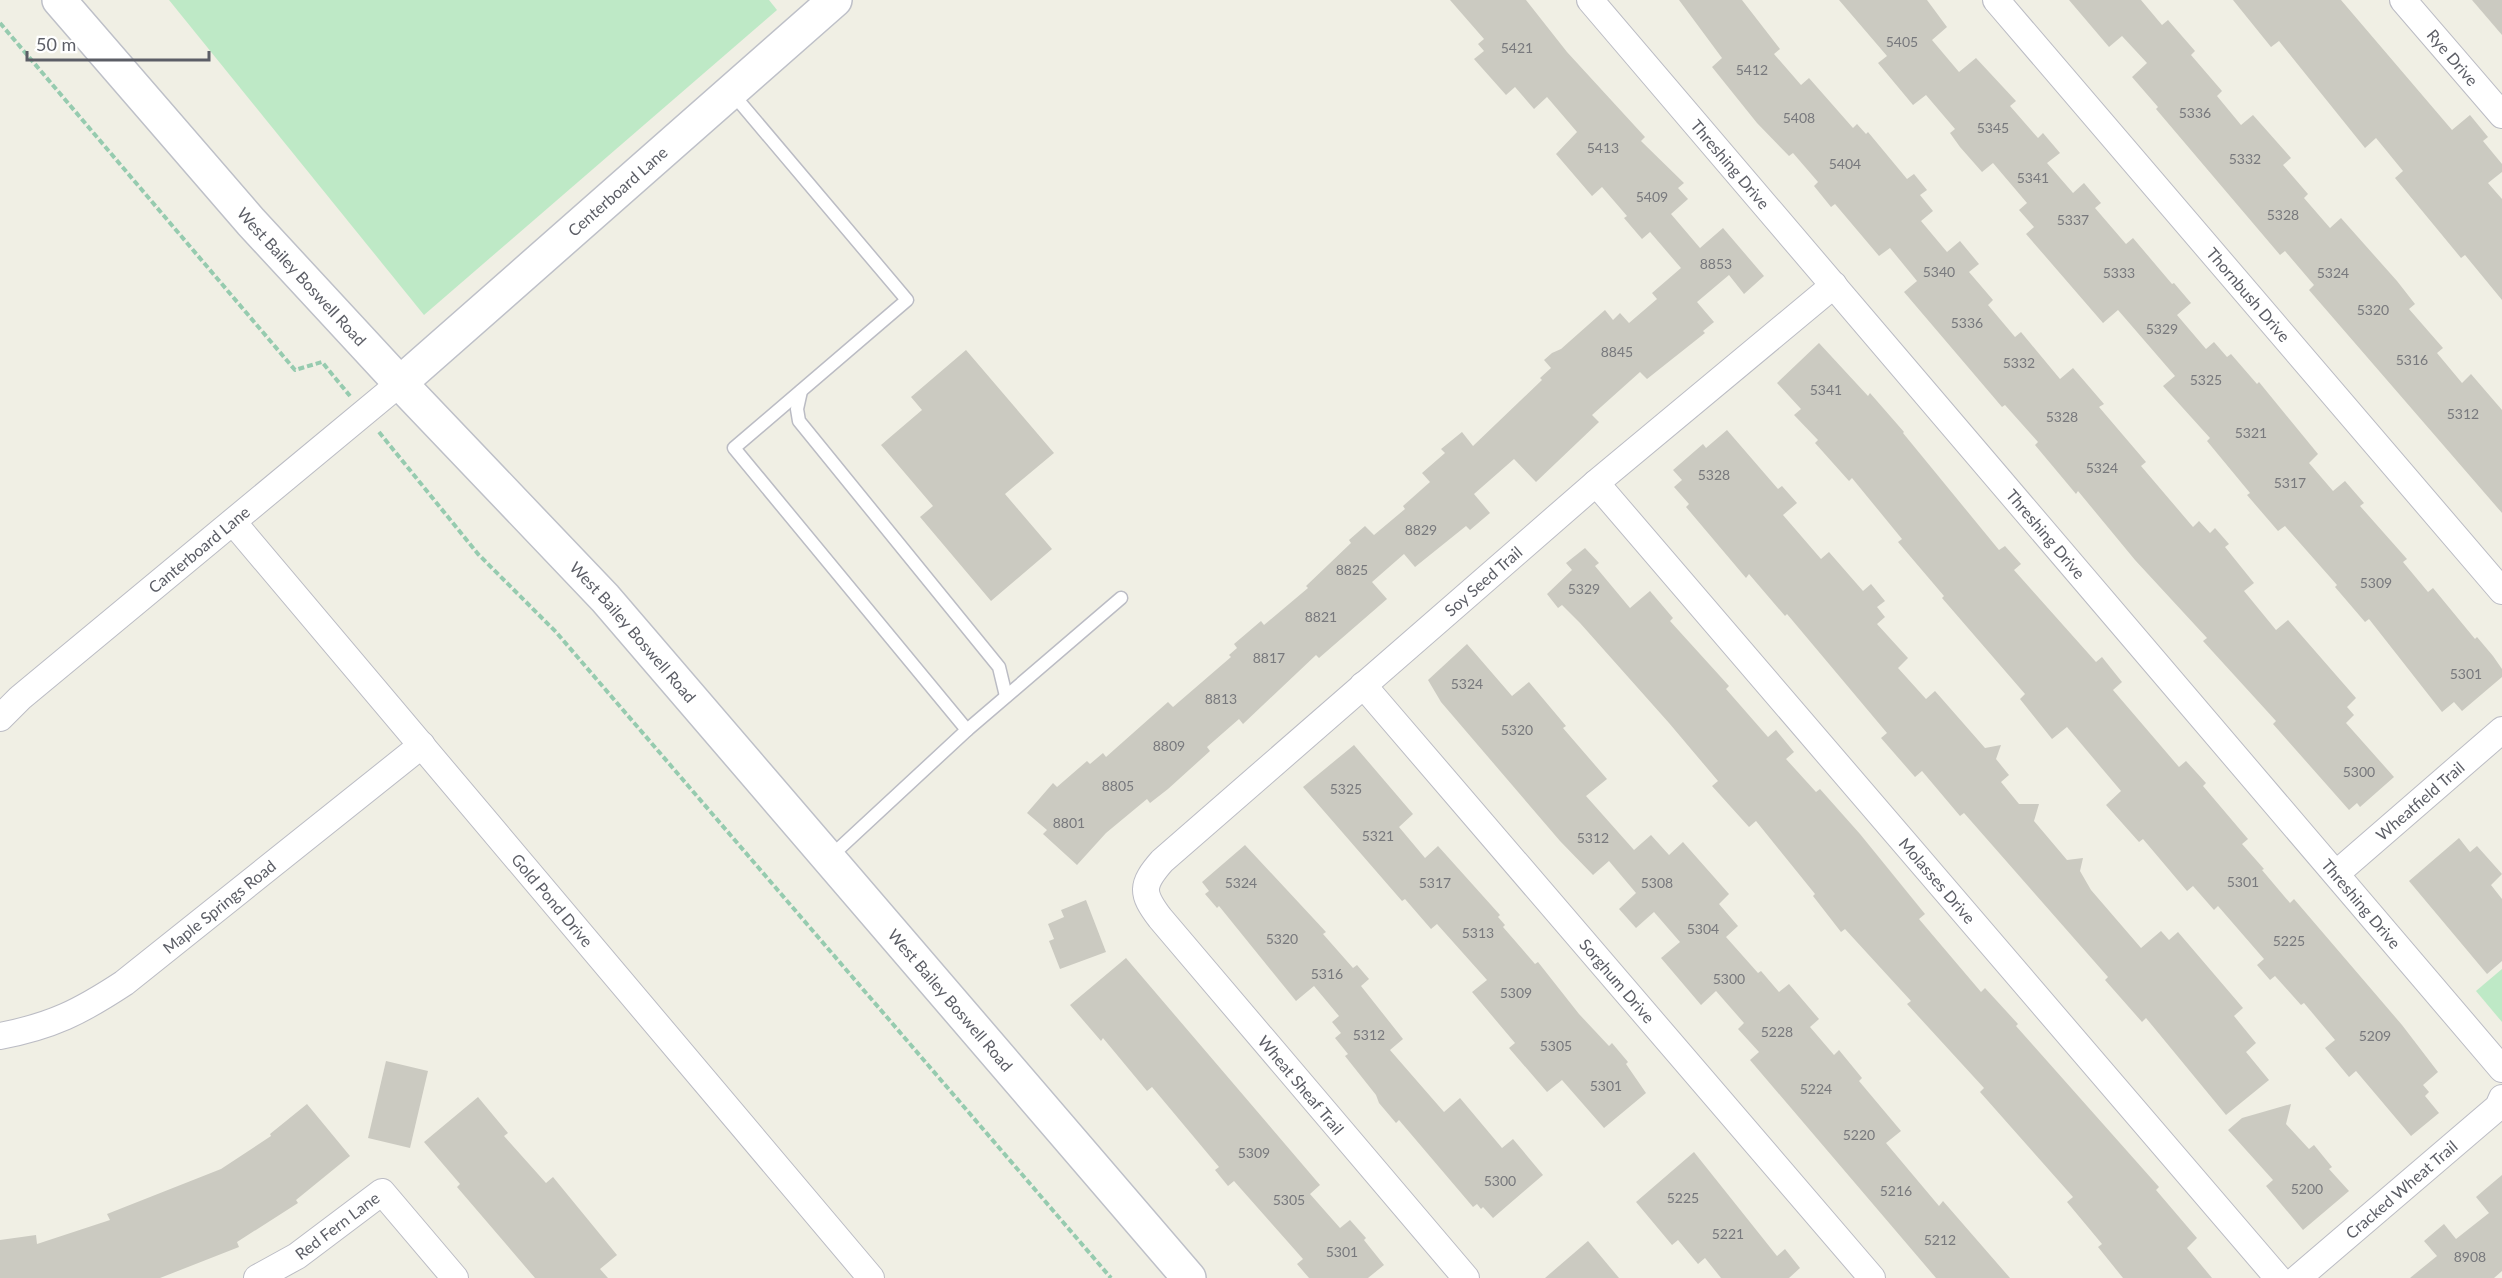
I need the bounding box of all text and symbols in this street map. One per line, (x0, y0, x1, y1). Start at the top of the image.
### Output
scale bar (27, 24, 208, 62)
street label: Rye Drive (2423, 25, 2483, 89)
text: 50 m (36, 33, 76, 55)
house number: 5405 (1886, 33, 1918, 50)
house number: 5421 (1501, 39, 1533, 56)
house number: 5412 (1736, 61, 1768, 78)
house number: 5336 (2179, 104, 2211, 121)
house number: 5408 (1783, 109, 1815, 126)
street label: Threshing Drive (1687, 115, 1774, 213)
house number: 5345 (1977, 119, 2009, 136)
house number: 5413 (1587, 139, 1619, 156)
street label: Centerboard Lane (564, 142, 671, 240)
house number: 5332 (2229, 150, 2261, 167)
house number: 5404 (1829, 155, 1861, 172)
house number: 5341 (2017, 169, 2049, 186)
house number: 5409 (1636, 188, 1668, 205)
street label: West Bailey Boswell Road (234, 203, 371, 349)
house number: 5328 (2267, 206, 2299, 223)
house number: 5337 (2057, 211, 2089, 228)
street label: Thornbush Drive (2203, 243, 2294, 345)
house number: 8853 (1700, 255, 1732, 272)
house number: 5340 (1923, 263, 1955, 280)
house number: 5333 (2103, 264, 2135, 281)
house number: 5324 (2317, 264, 2349, 281)
house number: 5320 (2357, 301, 2389, 318)
house number: 5336 (1951, 314, 1983, 331)
house number: 5329 (2146, 320, 2178, 337)
house number: 8845 (1601, 343, 1633, 360)
house number: 5316 (2396, 351, 2428, 368)
house number: 5332 (2003, 354, 2035, 371)
house number: 5325 (2190, 371, 2222, 388)
house number: 5341 (1810, 381, 1842, 398)
house number: 5312 (2447, 405, 2479, 422)
house number: 5328 (2046, 408, 2078, 425)
house number: 5321 (2235, 424, 2267, 441)
house number: 5324 (2086, 459, 2118, 476)
house number: 5328 (1698, 466, 1730, 483)
house number: 5317 (2274, 474, 2306, 491)
street label: Threshing Drive (2003, 485, 2089, 582)
street label: Canterboard Lane (144, 502, 253, 596)
house number: 8829 (1405, 521, 1437, 538)
street label: Soy Seed Trail (1440, 542, 1526, 620)
street label: West Bailey Boswell Road (566, 557, 700, 706)
house number: 8825 (1336, 561, 1368, 578)
house number: 5309 (2360, 574, 2392, 591)
house number: 5329 (1568, 580, 1600, 597)
house number: 8821 (1305, 608, 1337, 625)
house number: 8817 (1253, 649, 1285, 666)
house number: 5301 (2450, 665, 2482, 682)
house number: 5324 (1451, 675, 1483, 692)
house number: 8813 (1205, 690, 1237, 707)
house number: 5320 (1501, 721, 1533, 738)
house number: 8809 (1153, 737, 1185, 754)
street label: Wheatfield Trail (2372, 757, 2468, 844)
house number: 5300 (2343, 763, 2375, 780)
house number: 8805 (1102, 777, 1134, 794)
house number: 5325 (1330, 780, 1362, 797)
house number: 8801 (1053, 814, 1085, 831)
house number: 5321 (1362, 827, 1394, 844)
house number: 5312 (1577, 829, 1609, 846)
street label: Molasses Drive (1896, 834, 1980, 927)
street label: Gold Pond Drive (508, 850, 597, 950)
street label: Threshing Drive (2318, 855, 2405, 952)
street label: Maple Springs Road (159, 856, 279, 957)
house number: 5301 (2227, 873, 2259, 890)
house number: 5324 (1225, 874, 1257, 891)
house number: 5317 (1419, 874, 1451, 891)
house number: 5308 (1641, 874, 1673, 891)
house number: 5304 (1687, 920, 1719, 937)
house number: 5313 (1462, 924, 1494, 941)
street label: West Bailey Boswell Road (884, 925, 1017, 1075)
house number: 5320 (1266, 930, 1298, 947)
house number: 5225 (2273, 932, 2305, 949)
street label: Sorghum Drive (1576, 935, 1659, 1027)
house number: 5316 (1311, 965, 1343, 982)
house number: 5300 (1713, 970, 1745, 987)
house number: 5309 (1500, 984, 1532, 1001)
house number: 5228 (1761, 1023, 1793, 1040)
house number: 5312 (1353, 1026, 1385, 1043)
house number: 5209 (2359, 1027, 2391, 1044)
street label: Wheat Sheaf Trail (1255, 1031, 1348, 1138)
house number: 5305 (1540, 1037, 1572, 1054)
house number: 5301 (1590, 1077, 1622, 1094)
house number: 5224 (1800, 1080, 1832, 1097)
house number: 5220 (1843, 1126, 1875, 1143)
street label: Cracked Wheat Trail (2341, 1136, 2461, 1242)
house number: 5309 (1238, 1144, 1270, 1161)
house number: 5300 (1484, 1172, 1516, 1189)
house number: 5200 (2291, 1180, 2323, 1197)
house number: 5216 (1880, 1182, 1912, 1199)
street label: Red Fern Lane (291, 1188, 383, 1263)
house number: 5225 (1667, 1189, 1699, 1206)
house number: 5305 (1273, 1191, 1305, 1208)
house number: 5221 (1712, 1225, 1744, 1242)
house number: 5212 (1924, 1231, 1956, 1248)
house number: 5301 (1326, 1243, 1358, 1260)
house number: 8908 (2454, 1248, 2486, 1265)

